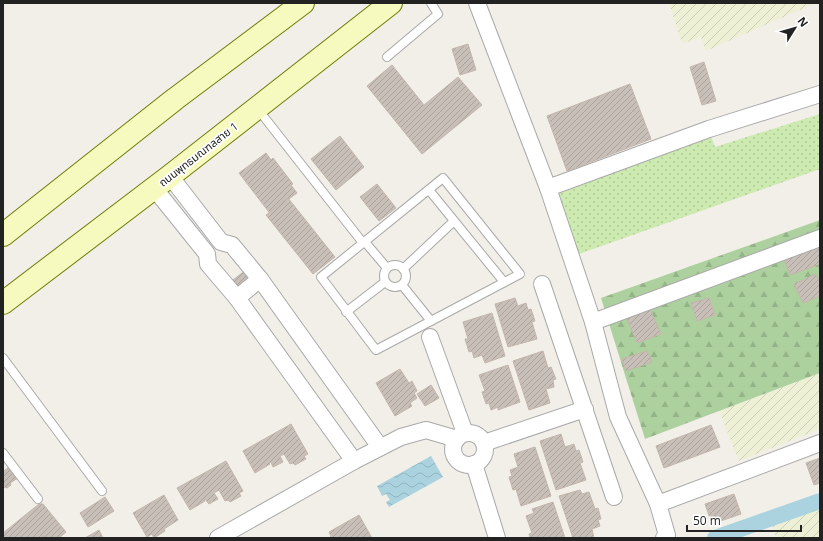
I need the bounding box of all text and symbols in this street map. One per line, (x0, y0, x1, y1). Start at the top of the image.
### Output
north arrow (775, 8, 815, 48)
text: N (795, 14, 812, 30)
street label: ถนนพุทธมณฑลสาย 1 (155, 118, 241, 190)
scale bar (687, 507, 801, 533)
text: 50 m (693, 512, 721, 529)

